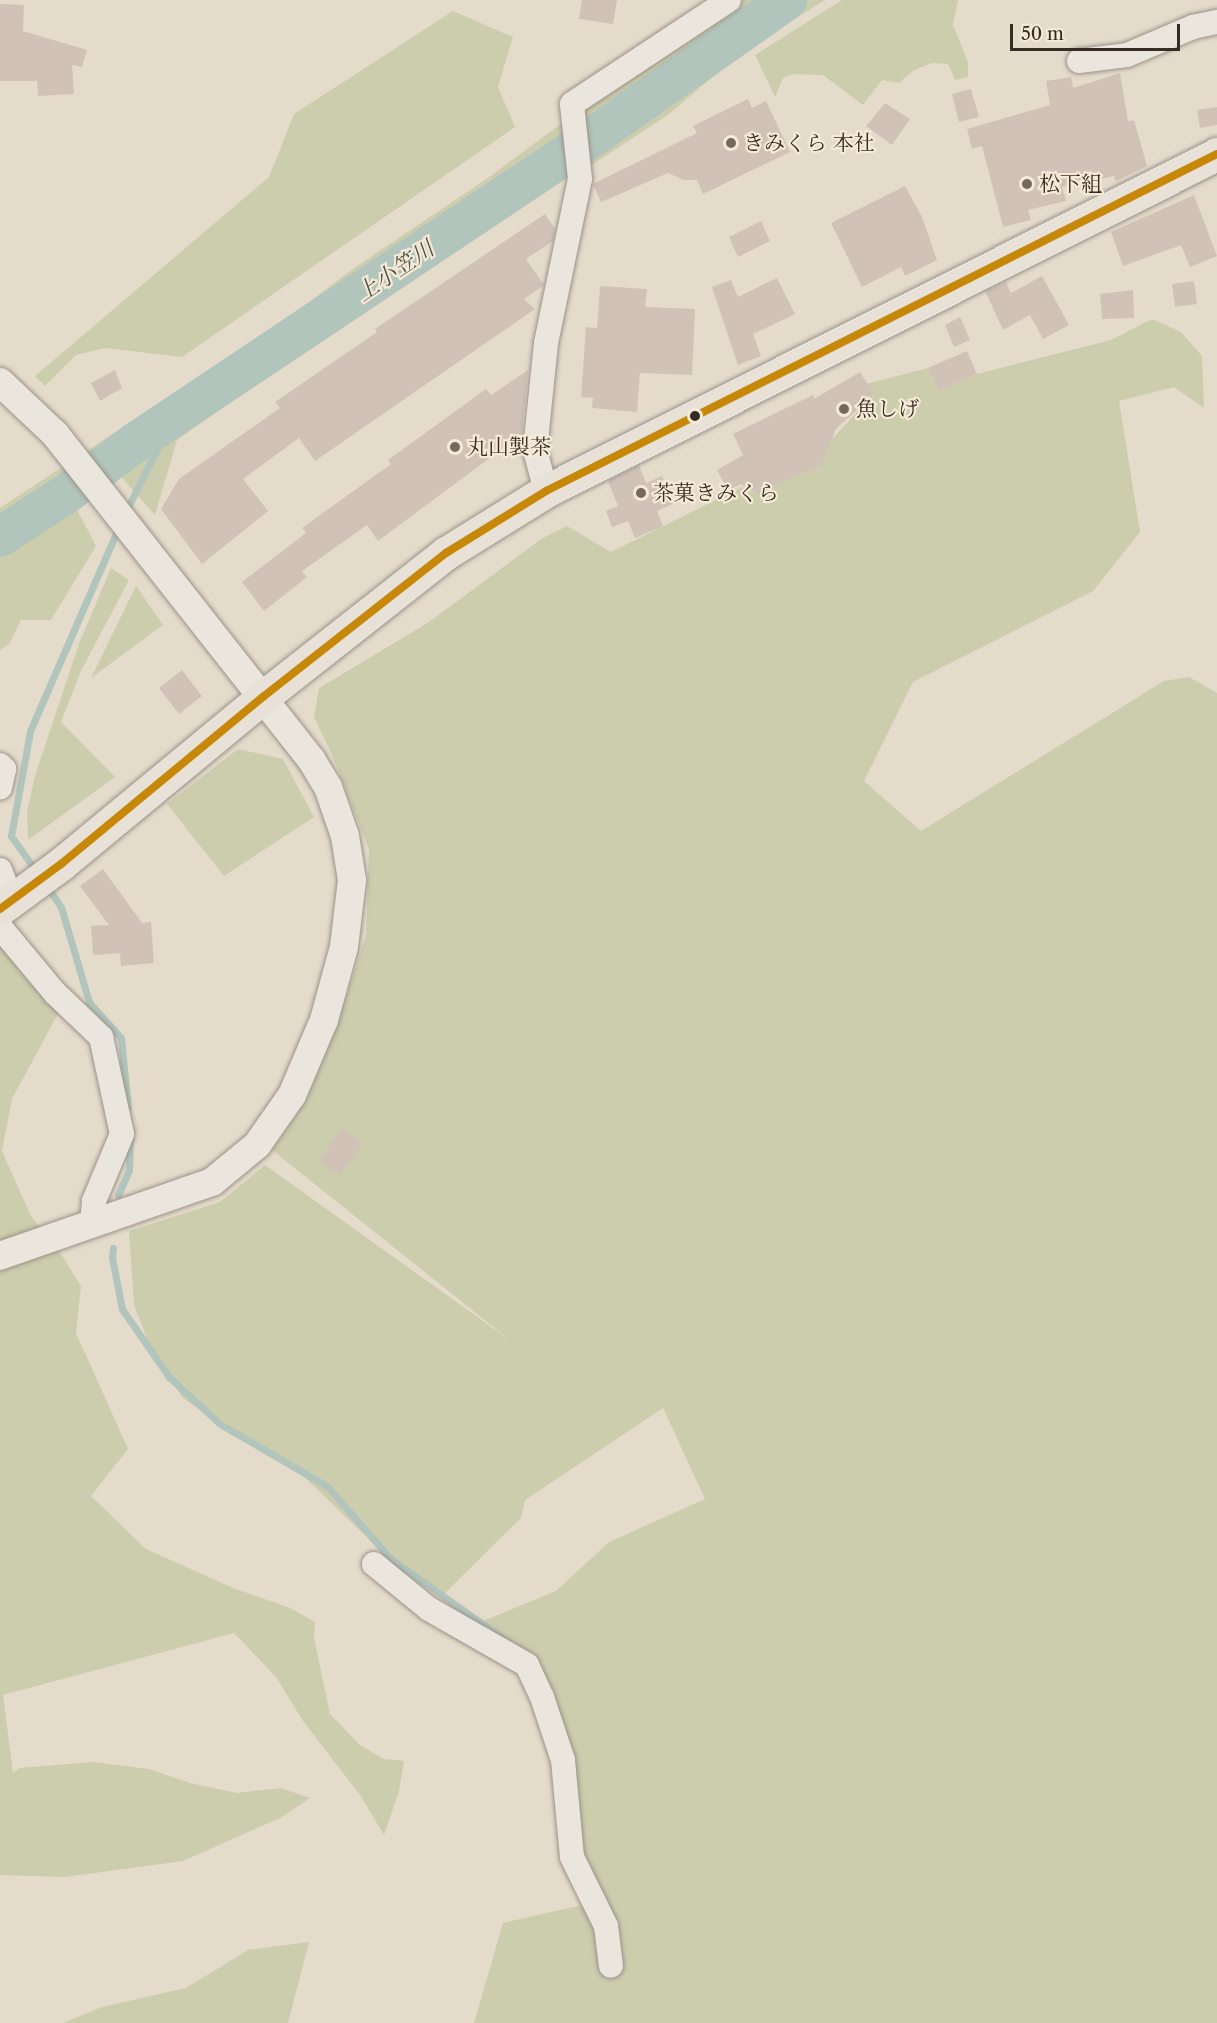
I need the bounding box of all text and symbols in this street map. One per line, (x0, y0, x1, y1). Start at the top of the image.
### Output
scale bar (1013, 12, 1182, 50)
text: 50 m (1021, 23, 1064, 45)
place label: きみくら 本社 (743, 130, 875, 156)
marker: きみくら 本社 (724, 136, 738, 150)
place label: 松下組 (1039, 171, 1102, 197)
marker: 松下組 (1020, 177, 1034, 191)
water label: 上小笠川 (351, 235, 439, 307)
place label: 魚しげ (856, 396, 919, 422)
marker: 魚しげ (837, 402, 851, 416)
unlabelled marker (689, 410, 701, 422)
place label: 丸山製茶 (467, 434, 551, 460)
marker: 丸山製茶 (448, 440, 462, 454)
place label: 茶菓きみくら (653, 480, 779, 506)
marker: 茶菓きみくら (634, 486, 648, 500)

